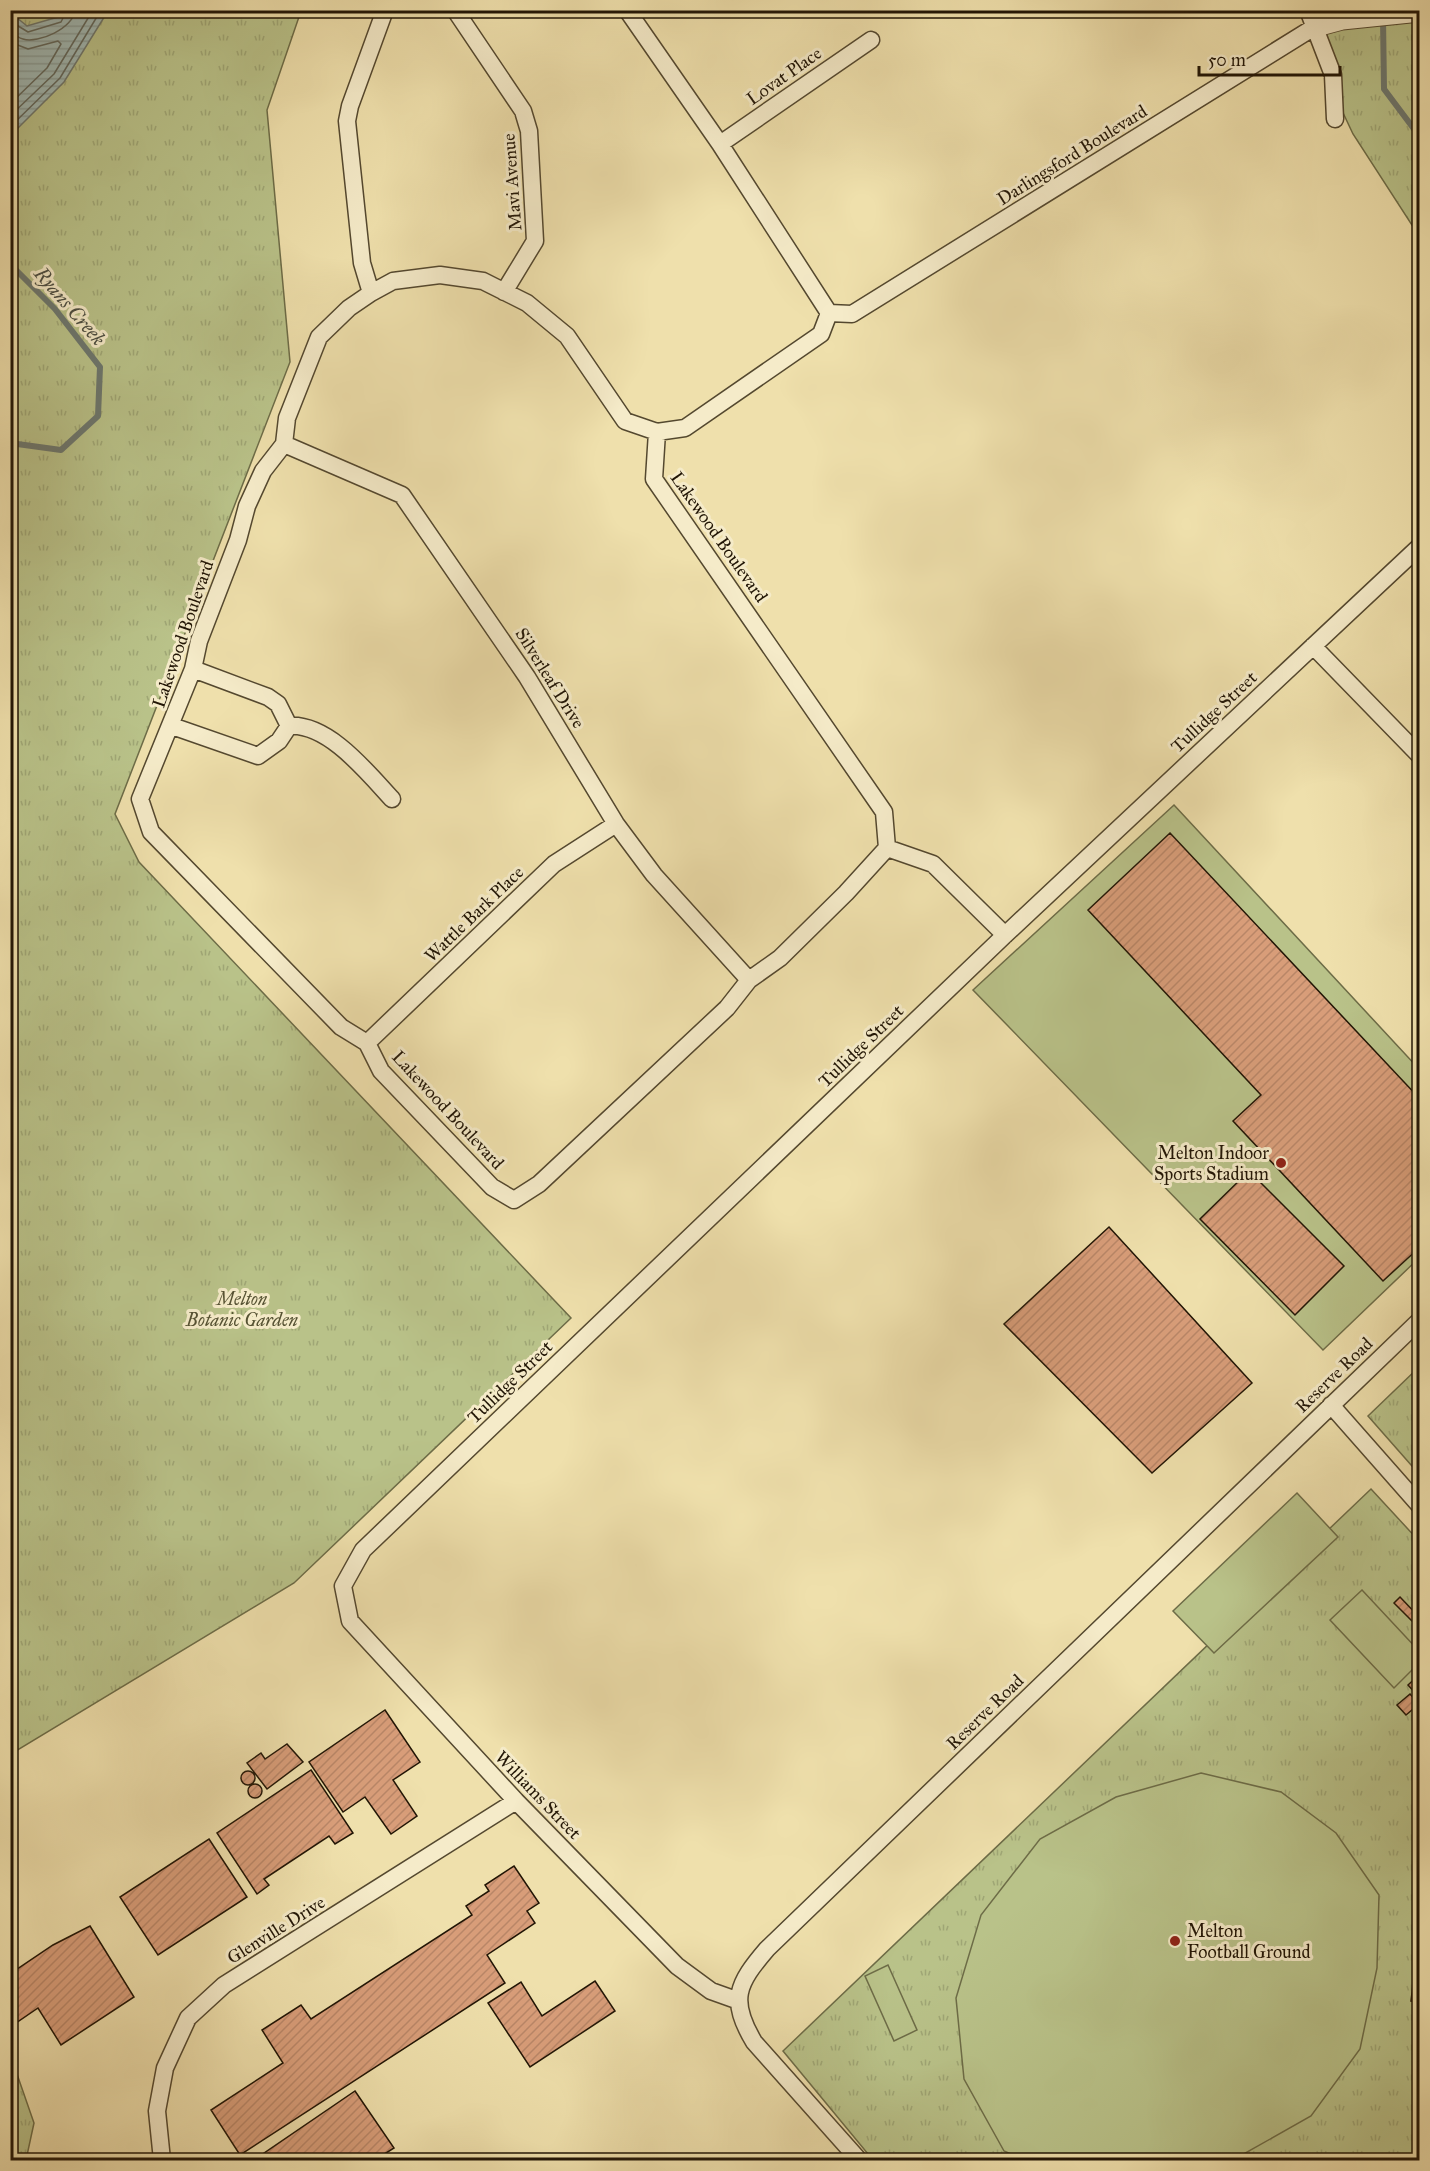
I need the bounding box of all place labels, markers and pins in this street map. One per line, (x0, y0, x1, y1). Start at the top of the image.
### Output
place label: Melton Indoor Sports Stadium (1154, 1142, 1269, 1185)
marker: Melton Indoor Sports Stadium (1274, 1156, 1288, 1170)
place label: Melton Football Ground (1187, 1920, 1311, 1963)
marker: Melton Football Ground (1168, 1934, 1182, 1948)

